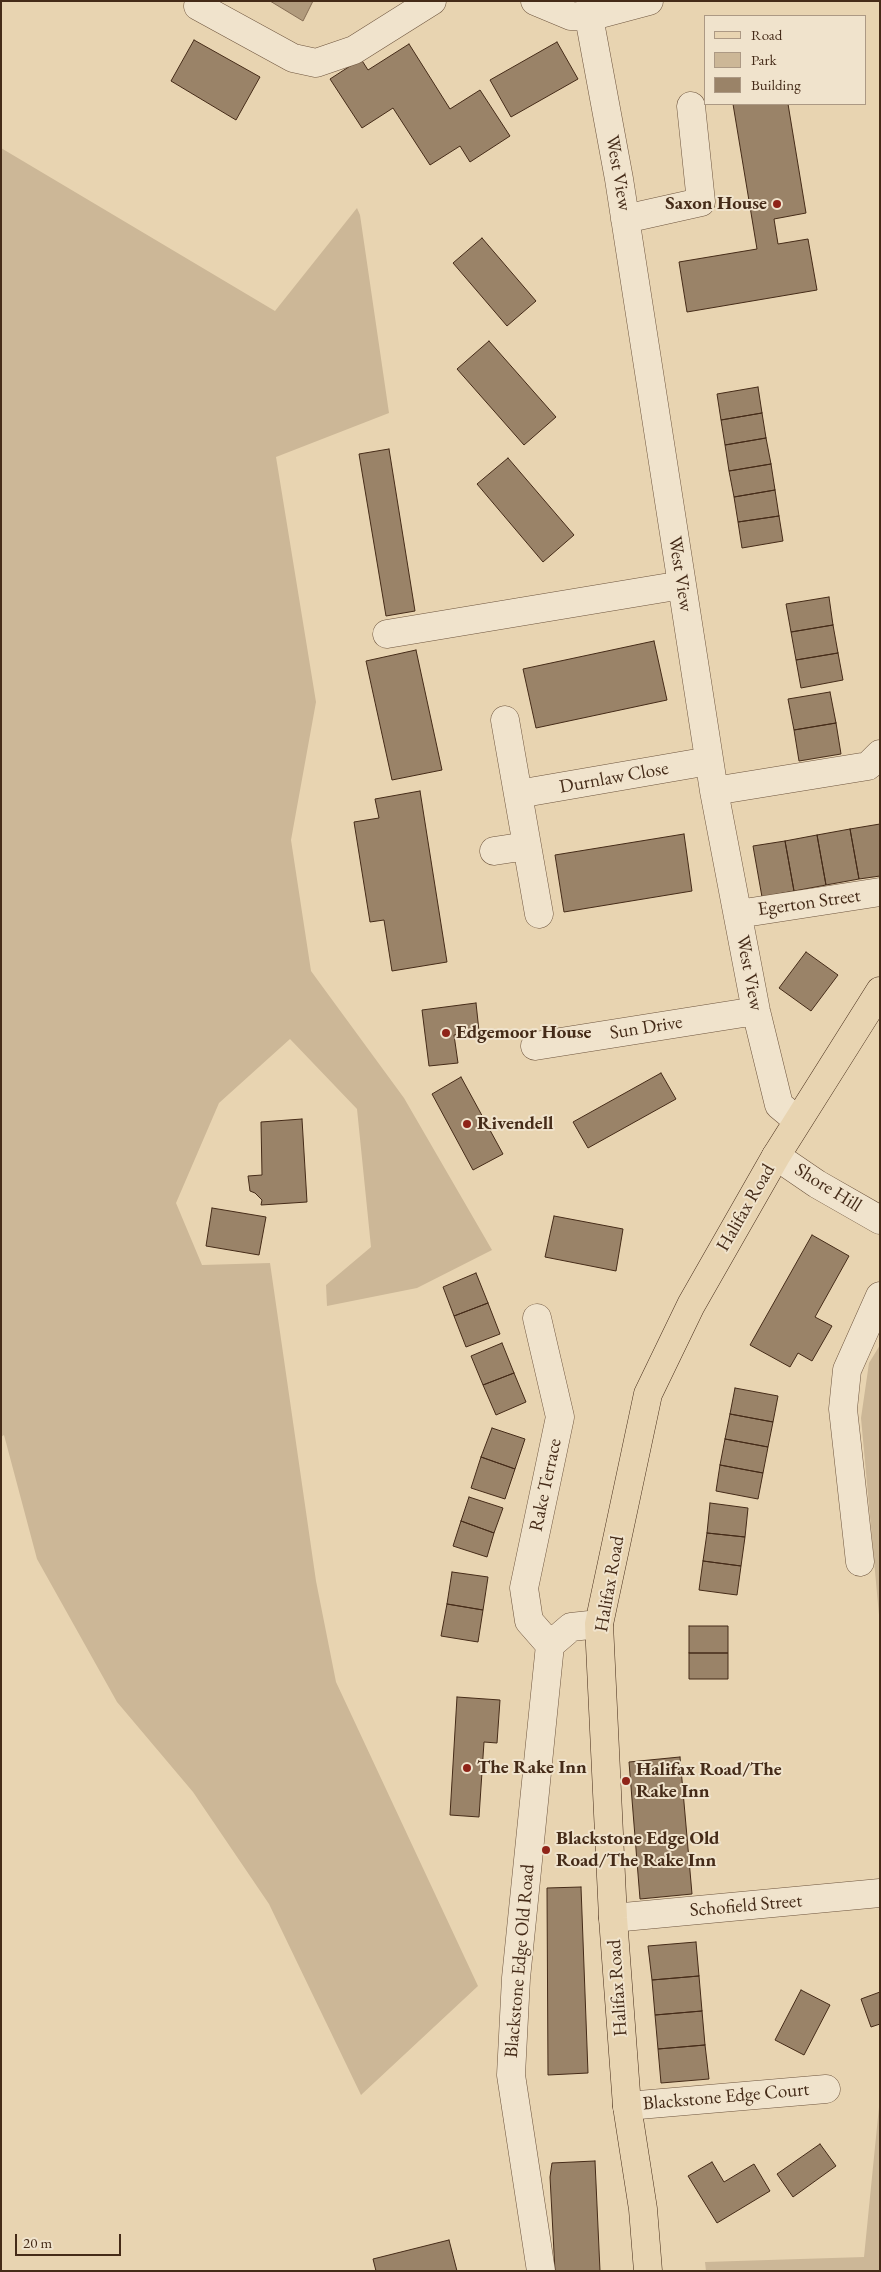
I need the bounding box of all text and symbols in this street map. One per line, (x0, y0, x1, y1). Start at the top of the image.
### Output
legend (704, 15, 866, 105)
text: Road (751, 25, 782, 44)
text: Park (751, 50, 777, 69)
text: Building (751, 75, 801, 94)
street label: West View (600, 133, 636, 213)
place label: Saxon House (665, 193, 767, 215)
marker: Saxon House (771, 198, 783, 210)
street label: West View (663, 535, 697, 613)
street label: Durnlaw Close (558, 757, 670, 799)
street label: Egerton Street (756, 884, 862, 922)
street label: West View (731, 933, 767, 1013)
street label: Sun Drive (608, 1011, 684, 1045)
place label: Edgemoor House (456, 1022, 591, 1044)
marker: Edgemoor House (440, 1027, 452, 1039)
place label: Rivendell (477, 1113, 554, 1135)
marker: Rivendell (461, 1118, 473, 1130)
street label: Shore Hill (790, 1159, 866, 1217)
street label: Halifax Road (712, 1160, 780, 1256)
street label: Rake Terrace (525, 1436, 567, 1534)
street label: Halifax Road (590, 1534, 630, 1634)
place label: The Rake Inn (477, 1757, 587, 1779)
place label: Halifax Road/The Rake Inn (636, 1759, 782, 1803)
marker: The Rake Inn (461, 1762, 473, 1774)
marker: Halifax Road/The Rake Inn (620, 1775, 632, 1787)
place label: Blackstone Edge Old Road/The Rake Inn (556, 1828, 720, 1872)
marker: Blackstone Edge Old Road/The Rake Inn (540, 1844, 552, 1856)
street label: Blackstone Edge Old Road (500, 1863, 540, 2059)
street label: Schofield Street (689, 1890, 803, 1922)
street label: Halifax Road (603, 1939, 633, 2037)
street label: Blackstone Edge Court (642, 2078, 810, 2116)
scale bar (18, 2224, 124, 2256)
text: 20 m (23, 2233, 52, 2252)

